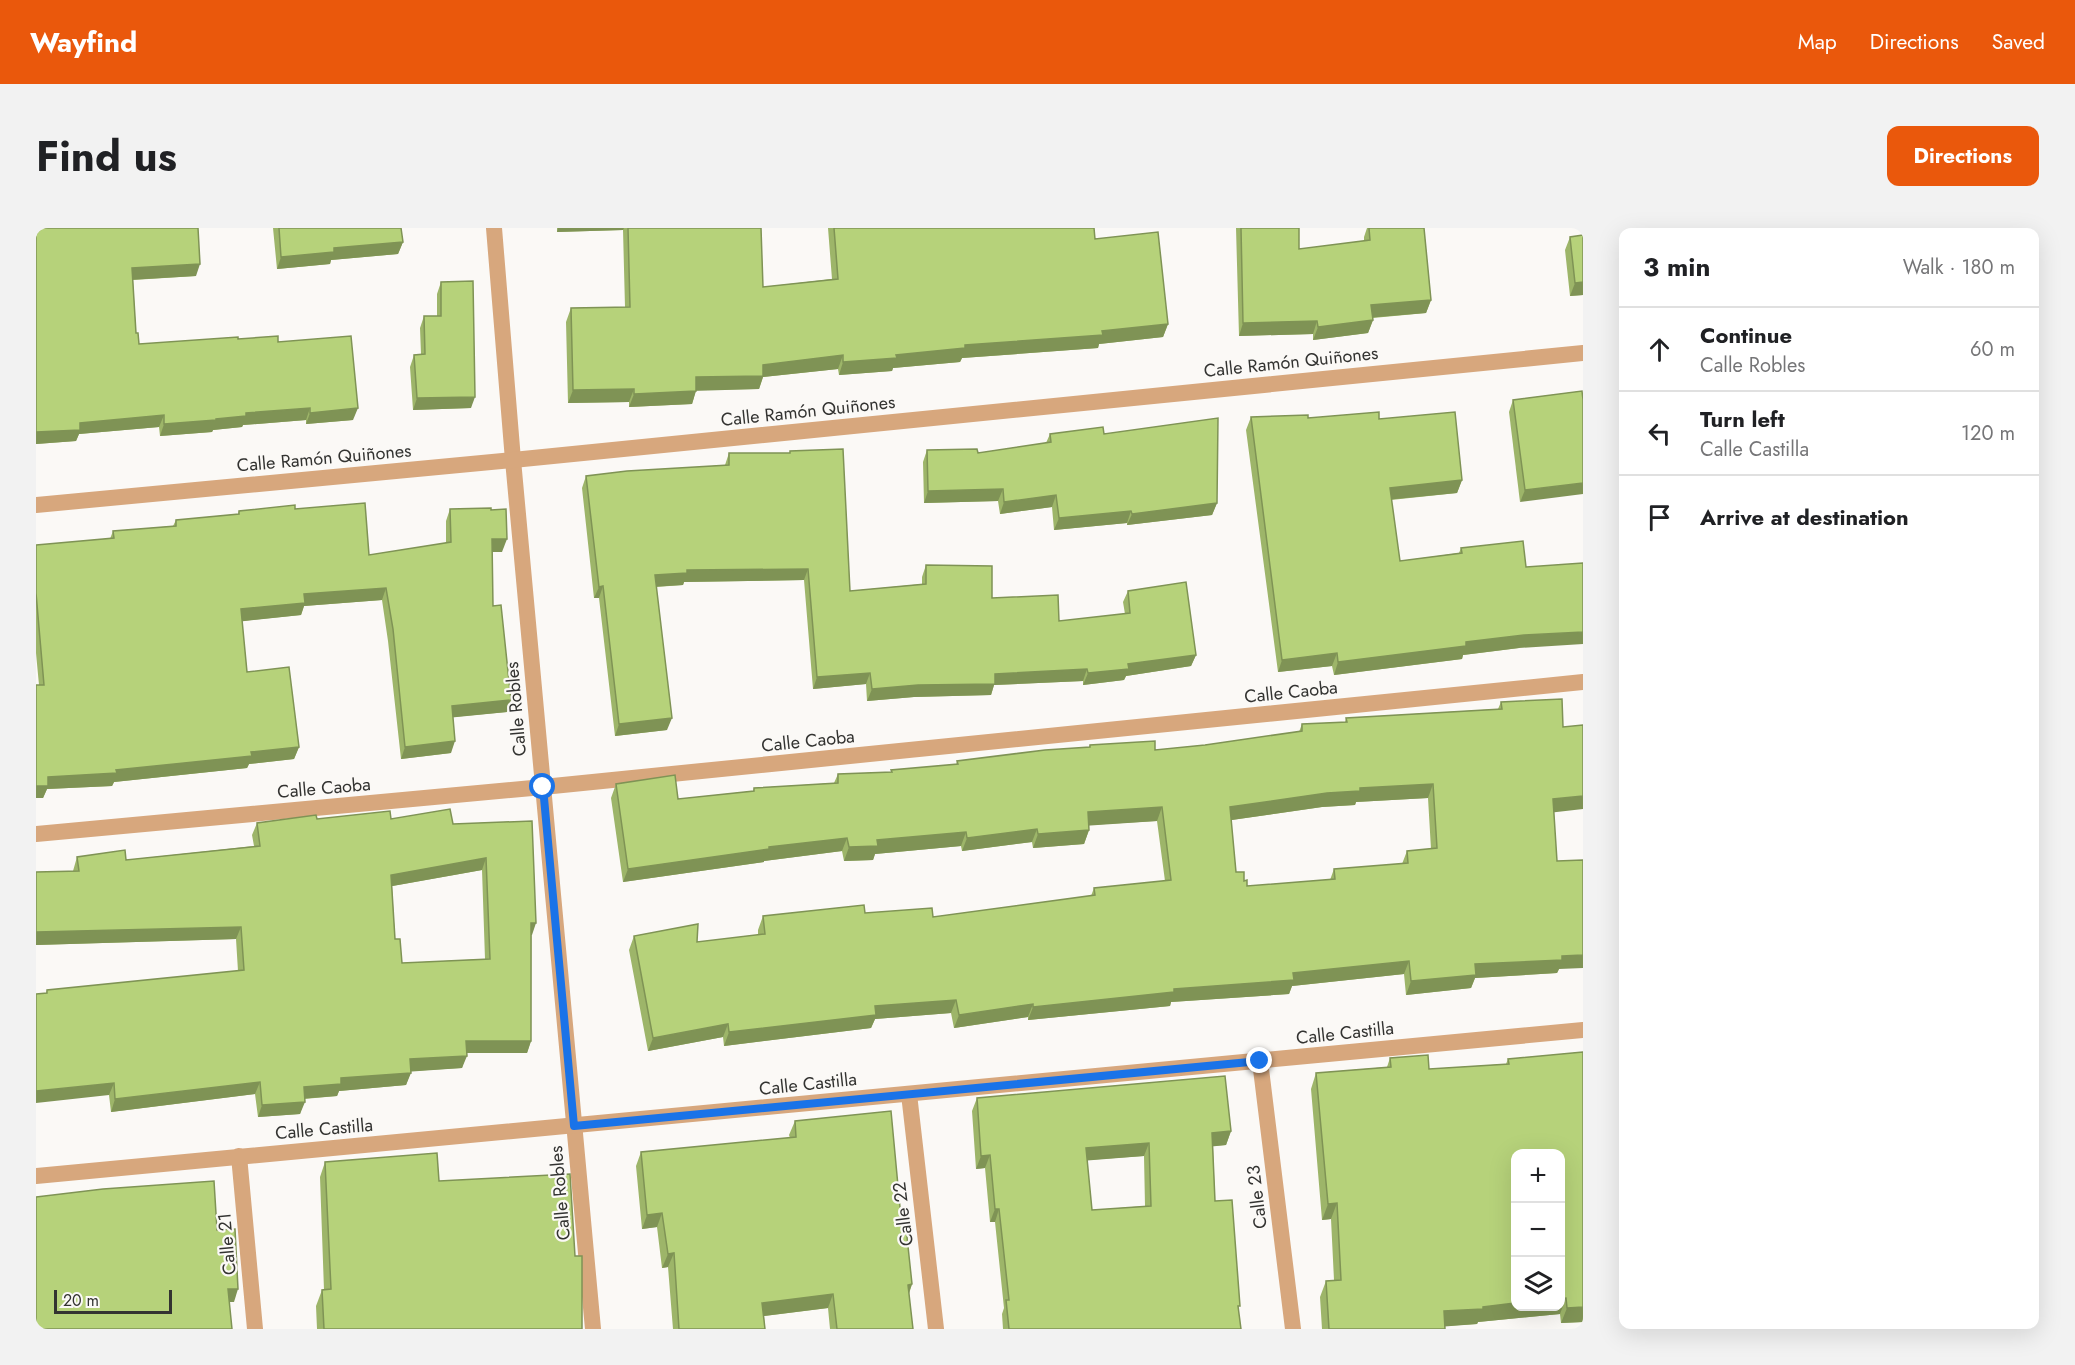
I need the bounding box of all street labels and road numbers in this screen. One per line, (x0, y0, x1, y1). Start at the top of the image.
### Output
street label: Calle Ramón Quiñones (1203, 340, 1379, 384)
street label: Calle Ramón Quiñones (720, 389, 896, 433)
street label: Calle Ramón Quiñones (236, 437, 412, 479)
street label: Calle Robles (499, 661, 533, 757)
street label: Calle Caoba (1243, 674, 1339, 710)
street label: Calle Caoba (760, 723, 856, 759)
street label: Calle Caoba (276, 771, 372, 805)
street label: Calle Castilla (1295, 1015, 1395, 1051)
street label: Calle Castilla (758, 1066, 858, 1102)
street label: Calle Castilla (274, 1112, 374, 1146)
street label: Calle Robles (543, 1145, 577, 1241)
street label: Calle 23 (1240, 1163, 1274, 1230)
street label: Calle 22 (886, 1180, 920, 1248)
street label: Calle 21 (211, 1212, 243, 1276)

